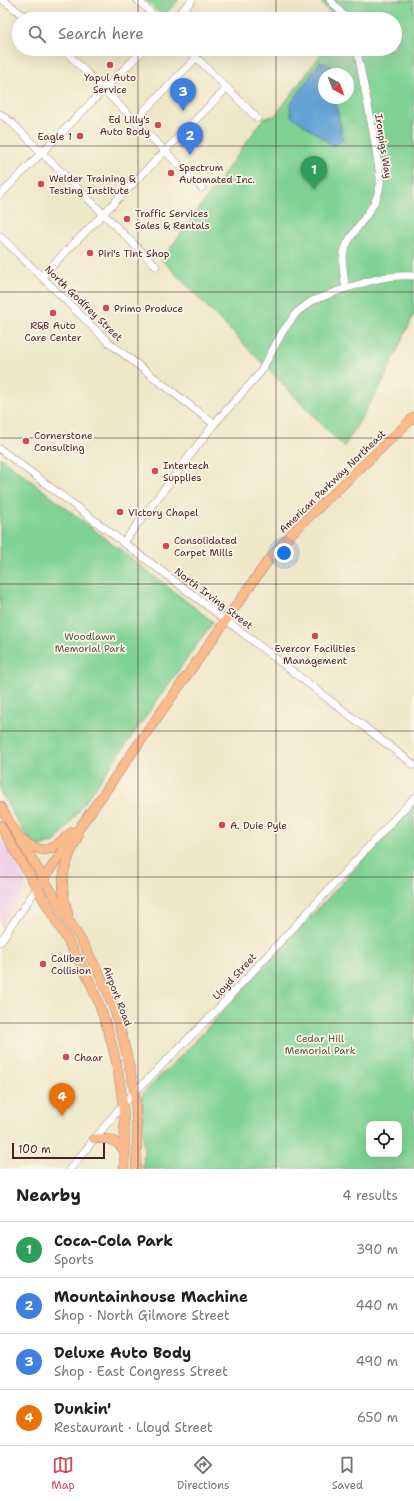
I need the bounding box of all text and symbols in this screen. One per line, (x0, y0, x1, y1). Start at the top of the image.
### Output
search box (12, 12, 402, 56)
icon: search (26, 23, 48, 45)
text: Search here (58, 24, 144, 44)
marker: Yapul Auto Service (105, 60, 115, 70)
north arrow (318, 68, 354, 104)
place label: Yapul Auto Service (84, 71, 136, 96)
pin: 3 (170, 78, 196, 111)
place label: Ed Lilly's Auto Body (100, 113, 150, 138)
street label: Ironpigs Way (372, 113, 395, 180)
marker: Ed Lilly's Auto Body (153, 120, 163, 130)
pin: 2 (177, 122, 203, 155)
place label: Eagle 1 (38, 130, 72, 143)
marker: Eagle 1 (75, 131, 85, 141)
pin: 1 (301, 156, 327, 189)
place label: Spectrum Automated Inc. (179, 161, 255, 186)
marker: Spectrum Automated Inc. (166, 168, 176, 178)
place label: Welder Training & Testing Institute (49, 172, 136, 197)
marker: Welder Training & Testing Institute (36, 179, 46, 189)
place label: Traffic Services Sales & Rentals (135, 207, 210, 232)
marker: Traffic Services Sales & Rentals (122, 214, 132, 224)
place label: Piri's Tint Shop (98, 247, 170, 260)
marker: Piri's Tint Shop (85, 248, 95, 258)
street label: North Godfrey Street (42, 263, 125, 344)
place label: Primo Produce (114, 302, 183, 315)
marker: Primo Produce (101, 303, 111, 313)
marker: R&B Auto Care Center (48, 308, 58, 318)
place label: R&B Auto Care Center (24, 319, 82, 344)
street label: American Parkway Northeast (276, 427, 388, 536)
place label: Cornerstone Consulting (34, 429, 93, 454)
marker: Cornerstone Consulting (21, 436, 31, 446)
place label: Intertech Supplies (163, 459, 209, 484)
marker: Intertech Supplies (150, 466, 160, 476)
place label: Victory Chapel (128, 506, 198, 519)
marker: Victory Chapel (115, 507, 125, 517)
place label: Consolidated Carpet Mills (174, 534, 238, 559)
marker: Consolidated Carpet Mills (161, 541, 171, 551)
your location (274, 543, 294, 563)
street label: North Irving Street (172, 565, 255, 632)
park label: Woodlawn Memorial Park (55, 630, 126, 655)
marker: Evercor Facilities Management (310, 631, 320, 641)
place label: Evercor Facilities Management (274, 642, 356, 667)
place label: A. Duie Pyle (230, 819, 287, 832)
marker: A. Duie Pyle (217, 820, 227, 830)
street label: Lloyd Street (210, 950, 259, 1002)
place label: Caliber Collision (51, 952, 91, 977)
marker: Caliber Collision (38, 959, 48, 969)
street label: Airport Road (100, 964, 135, 1029)
park label: Cedar Hill Memorial Park (285, 1032, 356, 1057)
place label: Chaar (74, 1051, 103, 1064)
marker: Chaar (61, 1052, 71, 1062)
pin: 4 (49, 1083, 75, 1116)
map controls (366, 1121, 402, 1157)
button: locate (366, 1121, 402, 1157)
scale bar (12, 1141, 105, 1160)
text: 100 m (18, 1142, 51, 1157)
text: Nearby (16, 1184, 81, 1206)
text: 4 results (342, 1187, 398, 1204)
text: Coca-Cola Park (54, 1231, 173, 1251)
text: 1 (26, 1241, 32, 1258)
text: 390 m (356, 1241, 398, 1258)
text: Sports (54, 1251, 94, 1268)
text: Mountainhouse Machine (54, 1287, 248, 1307)
text: 2 (24, 1297, 34, 1314)
text: 440 m (356, 1297, 398, 1314)
text: Shop · North Gilmore Street (54, 1307, 230, 1324)
text: Deluxe Auto Body (54, 1343, 191, 1363)
text: 3 (24, 1353, 34, 1370)
text: 490 m (356, 1353, 398, 1370)
text: Shop · East Congress Street (54, 1363, 228, 1380)
text: Dunkin' (54, 1399, 111, 1419)
text: 4 (24, 1409, 34, 1426)
text: 650 m (357, 1409, 398, 1426)
text: Restaurant · Lloyd Street (54, 1419, 213, 1436)
tab: Map (51, 1454, 75, 1493)
tab: Directions (177, 1454, 229, 1493)
tab: Saved (332, 1454, 363, 1493)

